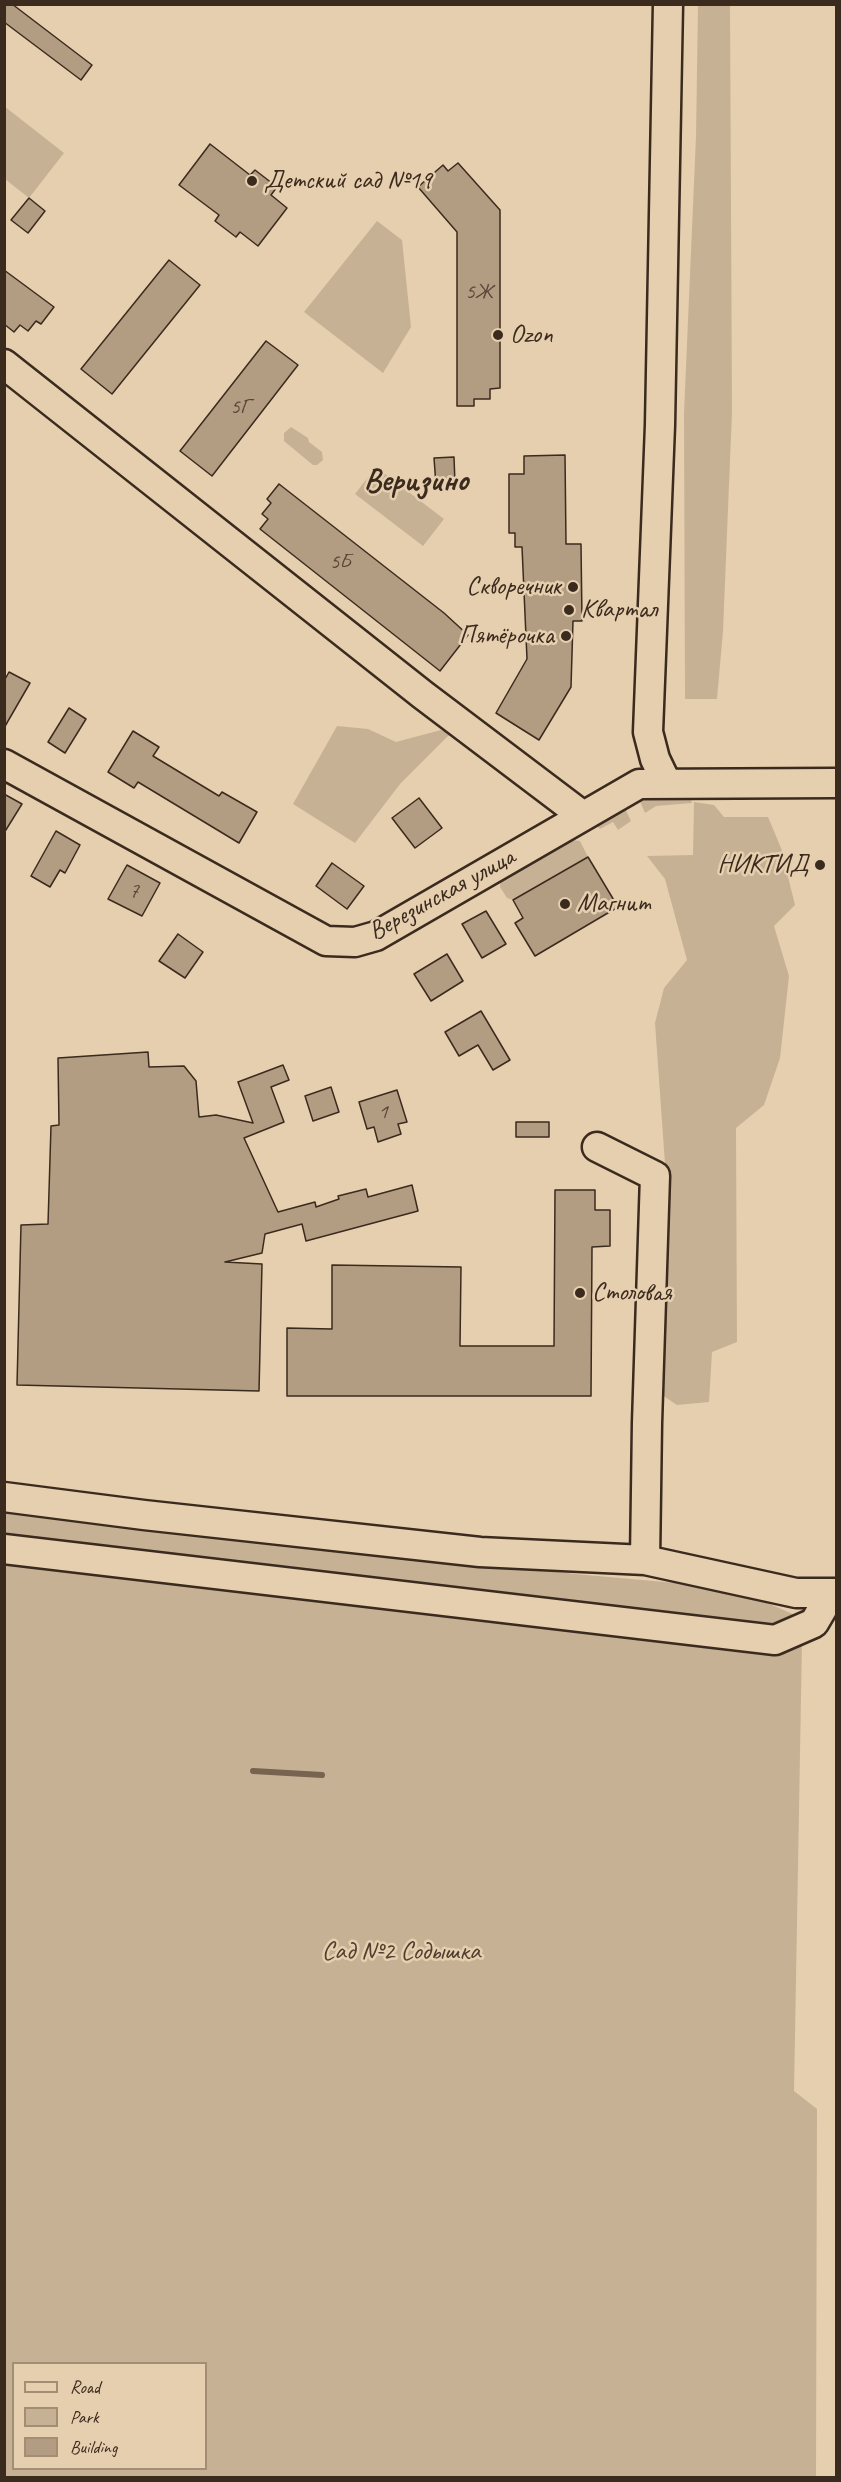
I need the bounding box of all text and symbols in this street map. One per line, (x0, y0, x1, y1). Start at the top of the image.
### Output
place label: Детский сад №19 (264, 165, 432, 197)
marker: Детский сад №19 (245, 174, 259, 188)
house number: 5Ж (465, 279, 493, 305)
place label: Ozon (510, 319, 553, 351)
marker: Ozon (491, 328, 505, 342)
house number: 5Г (230, 394, 250, 420)
district label: Веризино (364, 463, 468, 501)
house number: 5Б (329, 549, 351, 575)
place label: Скворечник (466, 571, 561, 603)
marker: Скворечник (566, 580, 580, 594)
place label: Квартал (581, 594, 657, 626)
marker: Квартал (562, 603, 576, 617)
place label: Пятёрочка (459, 620, 554, 652)
marker: Пятёрочка (559, 629, 573, 643)
street label: Верезинская улица (363, 842, 521, 948)
place label: НИКТИД (717, 849, 808, 881)
marker: НИКТИД (813, 858, 827, 872)
house number: 7 (129, 878, 139, 904)
place label: Магнит (577, 888, 651, 920)
marker: Магнит (558, 897, 572, 911)
house number: 1 (378, 1099, 388, 1125)
place label: Столовая (592, 1277, 672, 1309)
marker: Столовая (573, 1286, 587, 1300)
park label: Сад №2 Содышка (322, 1936, 480, 1968)
legend (12, 2362, 207, 2470)
text: Road (70, 2376, 100, 2398)
text: Park (70, 2406, 99, 2428)
text: Building (70, 2436, 117, 2458)

